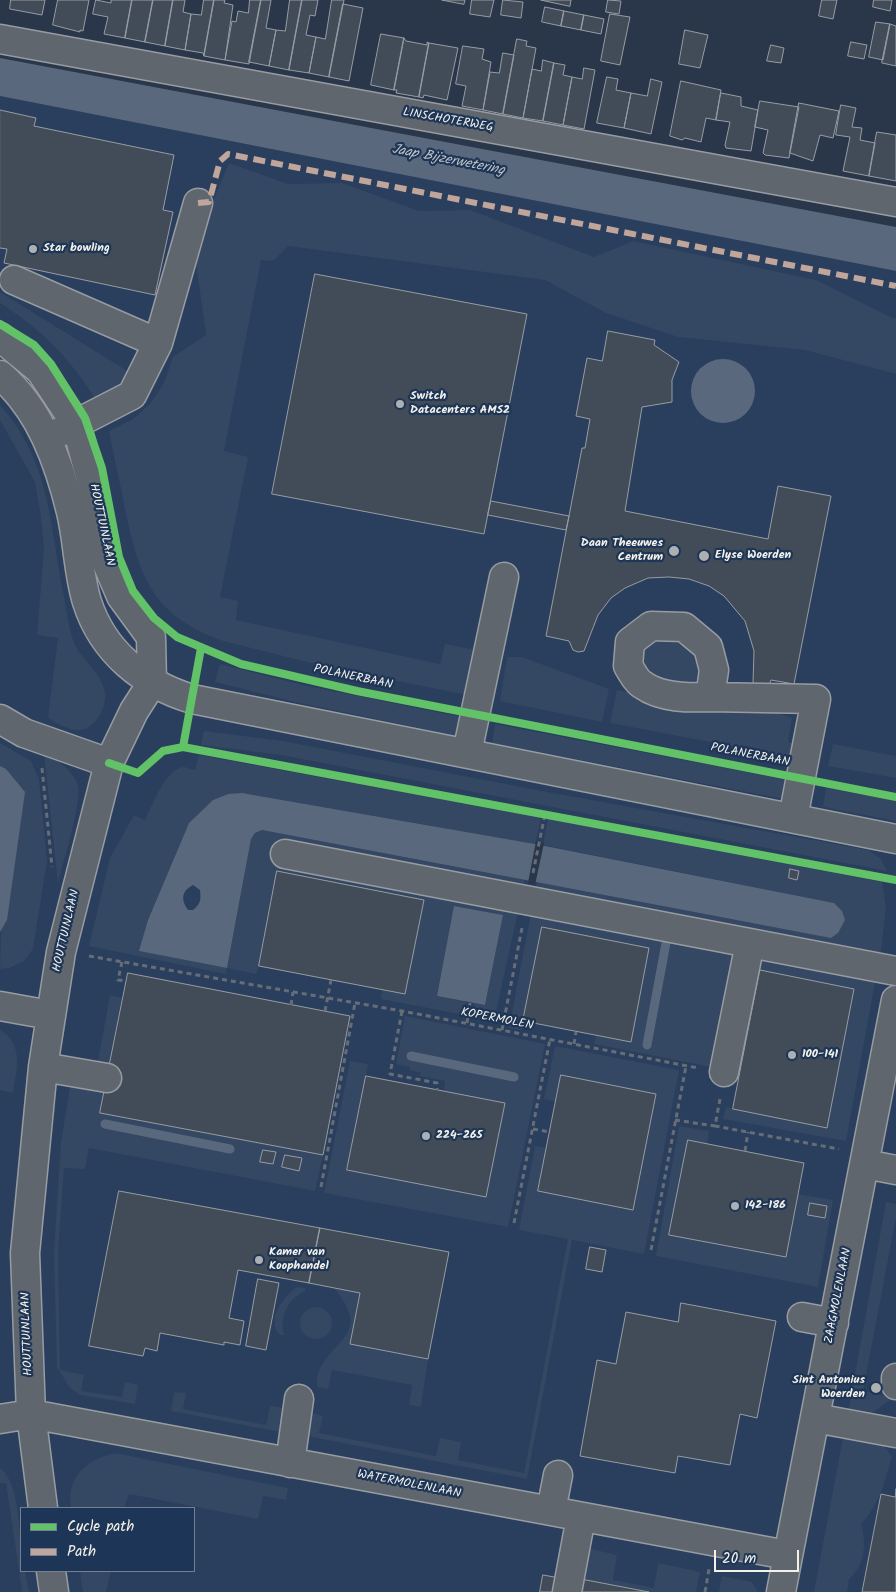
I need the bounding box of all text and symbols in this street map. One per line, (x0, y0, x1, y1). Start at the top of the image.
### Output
street label: LINSCHOTERWEG (402, 106, 494, 136)
water label: Jaap Bijzerwetering (390, 142, 506, 180)
place label: Star bowling (43, 242, 110, 256)
marker: Star bowling (27, 243, 39, 255)
place label: Switch Datacenters AMS2 (410, 390, 510, 418)
marker: Switch Datacenters AMS2 (394, 398, 406, 410)
street label: HOUTTUINLAAN (85, 483, 117, 567)
place label: Daan Theeuwes Centrum (581, 537, 663, 565)
marker: Daan Theeuwes Centrum (667, 544, 681, 558)
marker: Elyse Woerden (697, 549, 711, 563)
place label: Elyse Woerden (715, 549, 791, 563)
street label: POLANERBAAN (312, 663, 394, 693)
street label: POLANERBAAN (709, 741, 791, 771)
street label: HOUTTUINLAAN (51, 889, 83, 973)
street label: KOPERMOLEN (460, 1006, 534, 1034)
place label: 100-141 (802, 1048, 838, 1062)
marker: 100-141 (786, 1049, 798, 1061)
place label: 224-265 (436, 1129, 482, 1143)
marker: 224-265 (420, 1130, 432, 1142)
place label: 142-186 (745, 1199, 786, 1213)
marker: 142-186 (729, 1200, 741, 1212)
place label: Kamer van Koophandel (269, 1246, 329, 1274)
street label: ZAAGMOLENLAAN (823, 1247, 855, 1345)
marker: Kamer van Koophandel (253, 1254, 265, 1266)
street label: HOUTTUINLAAN (19, 1292, 37, 1376)
place label: Sint Antonius Woerden (792, 1374, 865, 1402)
marker: Sint Antonius Woerden (869, 1381, 883, 1395)
street label: WATERMOLENLAAN (356, 1468, 462, 1502)
legend (20, 1507, 195, 1572)
text: Cycle path (67, 1515, 134, 1539)
text: Path (67, 1540, 96, 1564)
scale bar (716, 1540, 801, 1572)
text: 20 m (722, 1547, 756, 1571)

